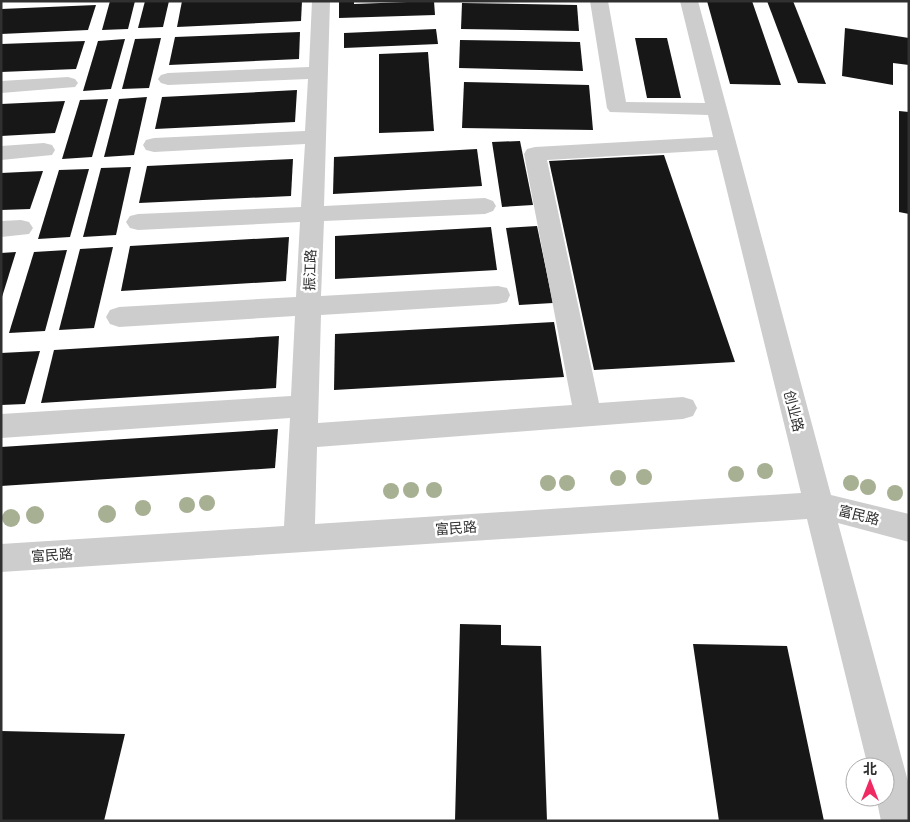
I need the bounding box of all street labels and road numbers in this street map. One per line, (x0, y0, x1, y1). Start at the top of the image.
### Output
street label: 振江路 (301, 249, 319, 291)
street label: 创业路 (781, 389, 807, 433)
street label: 富民路 (837, 502, 881, 528)
street label: 富民路 (434, 519, 478, 537)
street label: 富民路 (30, 546, 74, 564)

